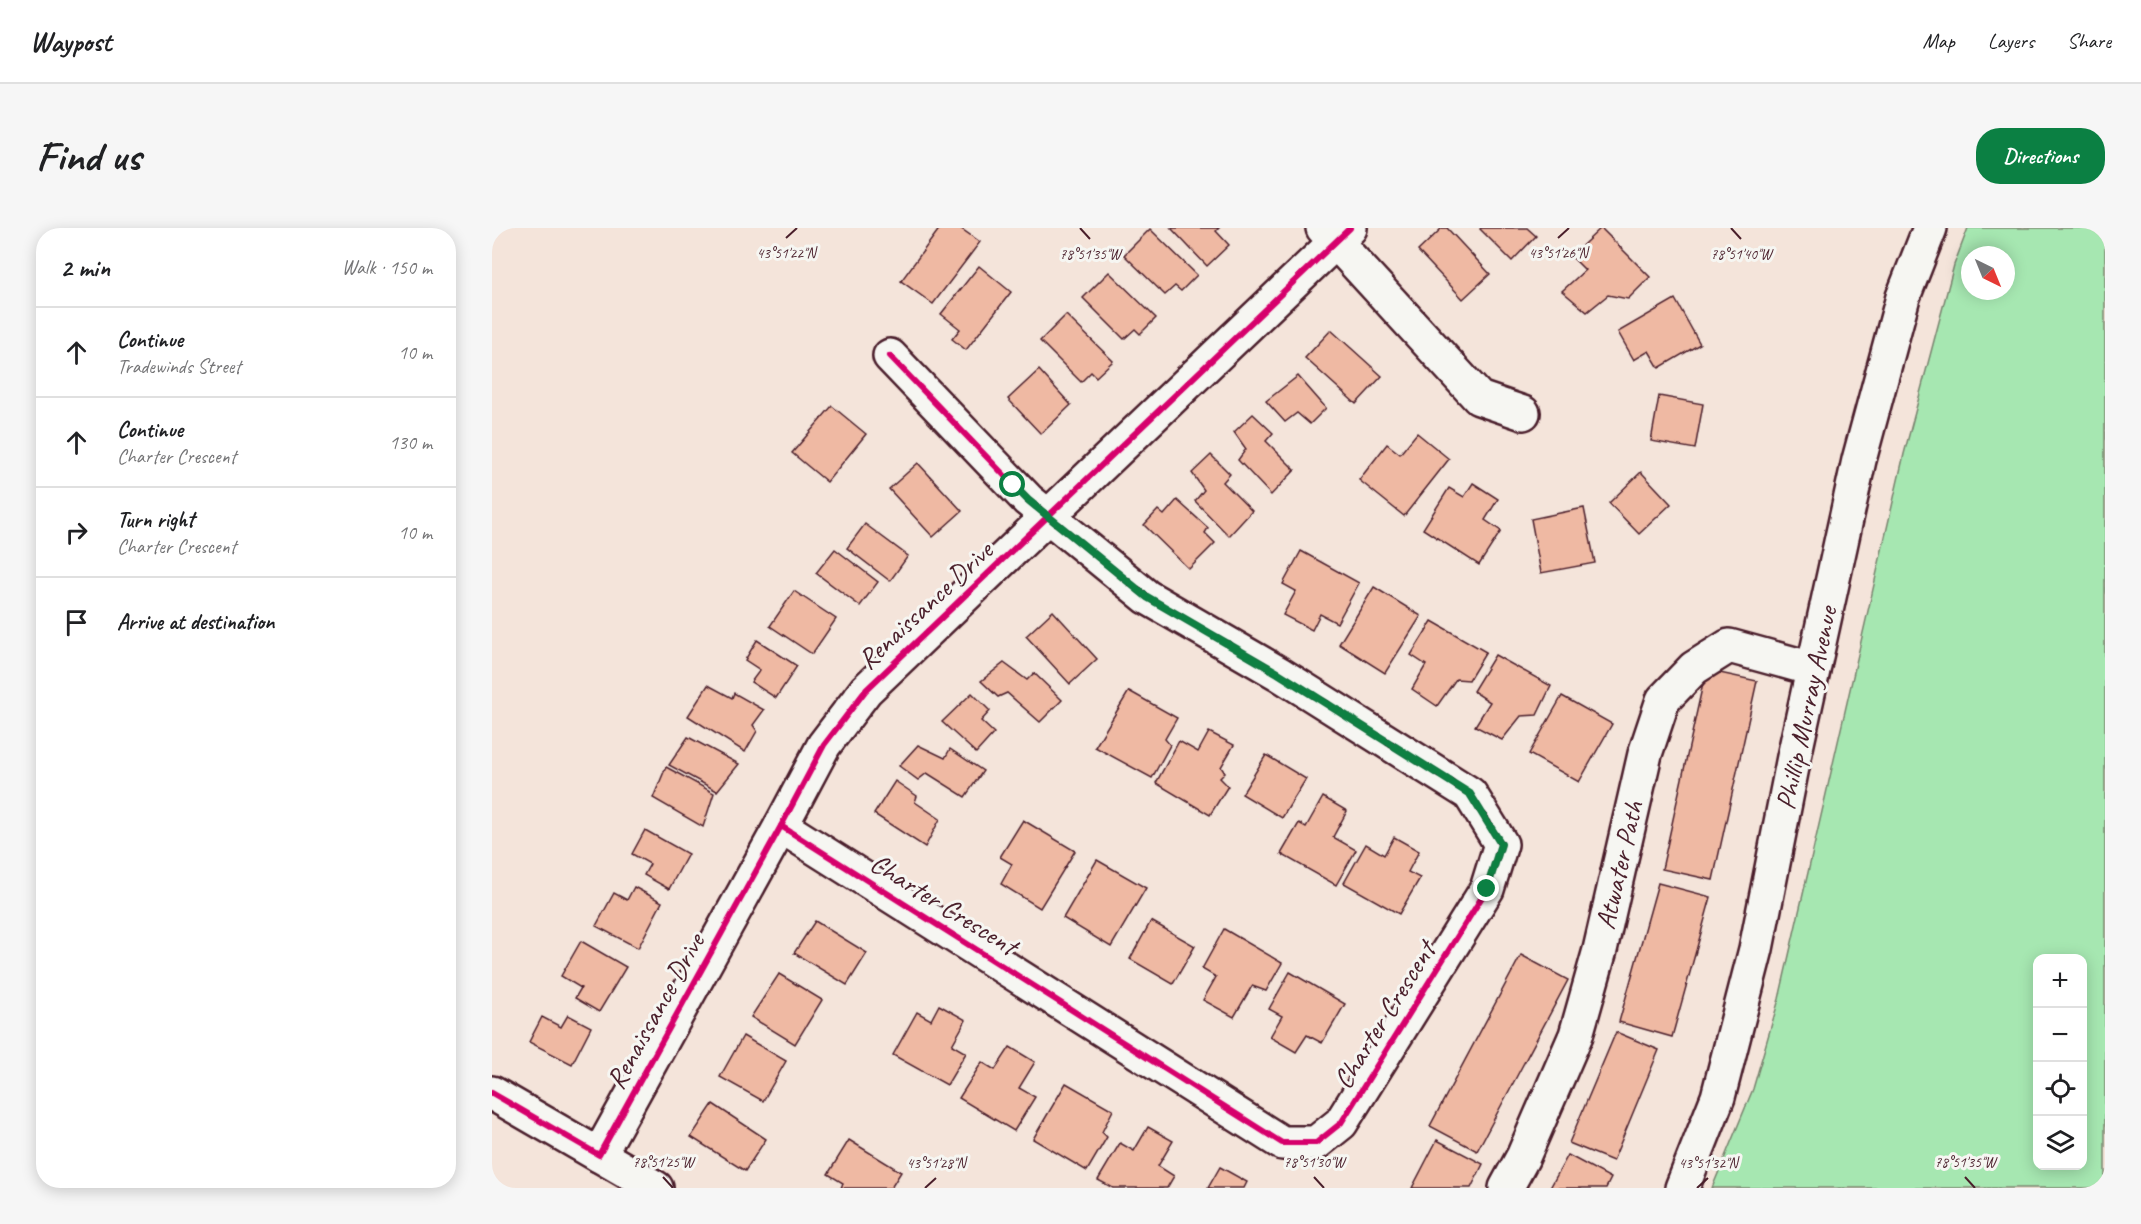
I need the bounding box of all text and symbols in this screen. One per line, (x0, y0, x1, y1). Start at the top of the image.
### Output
text: Waypost (30, 24, 111, 59)
text: Map (1922, 28, 1955, 54)
text: Layers (1988, 28, 2034, 54)
text: Share (2067, 28, 2111, 54)
button: Directions (1976, 128, 2105, 184)
text: Find us (36, 130, 141, 183)
text: 43°51'22"N (756, 244, 819, 263)
text: 43°51'26"N (1528, 244, 1591, 263)
text: 78°51'35"W (1060, 245, 1124, 264)
text: 78°51'40"W (1711, 245, 1775, 264)
north arrow (1961, 246, 2015, 300)
text: 2 min (60, 251, 110, 284)
text: Walk · 150 m (342, 255, 432, 280)
text: Continue (117, 326, 183, 354)
icon: ahead (60, 336, 93, 369)
text: 10 m (398, 340, 432, 365)
text: Tradewinds Street (117, 354, 241, 379)
text: Continue (117, 416, 183, 444)
icon: ahead (60, 426, 93, 459)
text: 130 m (389, 430, 432, 455)
text: Charter Crescent (117, 444, 236, 469)
route start (999, 471, 1025, 497)
text: Turn right (117, 506, 194, 534)
icon: right (60, 516, 93, 549)
text: 10 m (398, 520, 432, 545)
street label: Renaissance Drive (850, 532, 1001, 677)
text: Charter Crescent (117, 534, 236, 559)
street label: Phillip Murray Avenue (1767, 601, 1845, 813)
icon: arrive (60, 606, 93, 639)
text: Arrive at destination (117, 608, 274, 636)
street label: Atwater Path (1587, 797, 1651, 933)
street label: Charter Crescent (864, 845, 1027, 965)
route end (1473, 875, 1499, 901)
street label: Renaissance Drive (598, 925, 713, 1095)
street label: Charter Crescent (1325, 932, 1445, 1095)
map controls (2033, 954, 2087, 1170)
button: + (2033, 954, 2087, 1008)
button: − (2033, 1008, 2087, 1062)
button: locate (2033, 1062, 2087, 1116)
button: layers (2033, 1116, 2087, 1170)
text: 78°51'25"W (633, 1153, 697, 1172)
text: 78°51'30"W (1284, 1153, 1348, 1172)
text: 78°51'35"W (1935, 1153, 1999, 1172)
text: 43°51'28"N (906, 1154, 969, 1173)
text: 43°51'32"N (1678, 1154, 1741, 1173)

